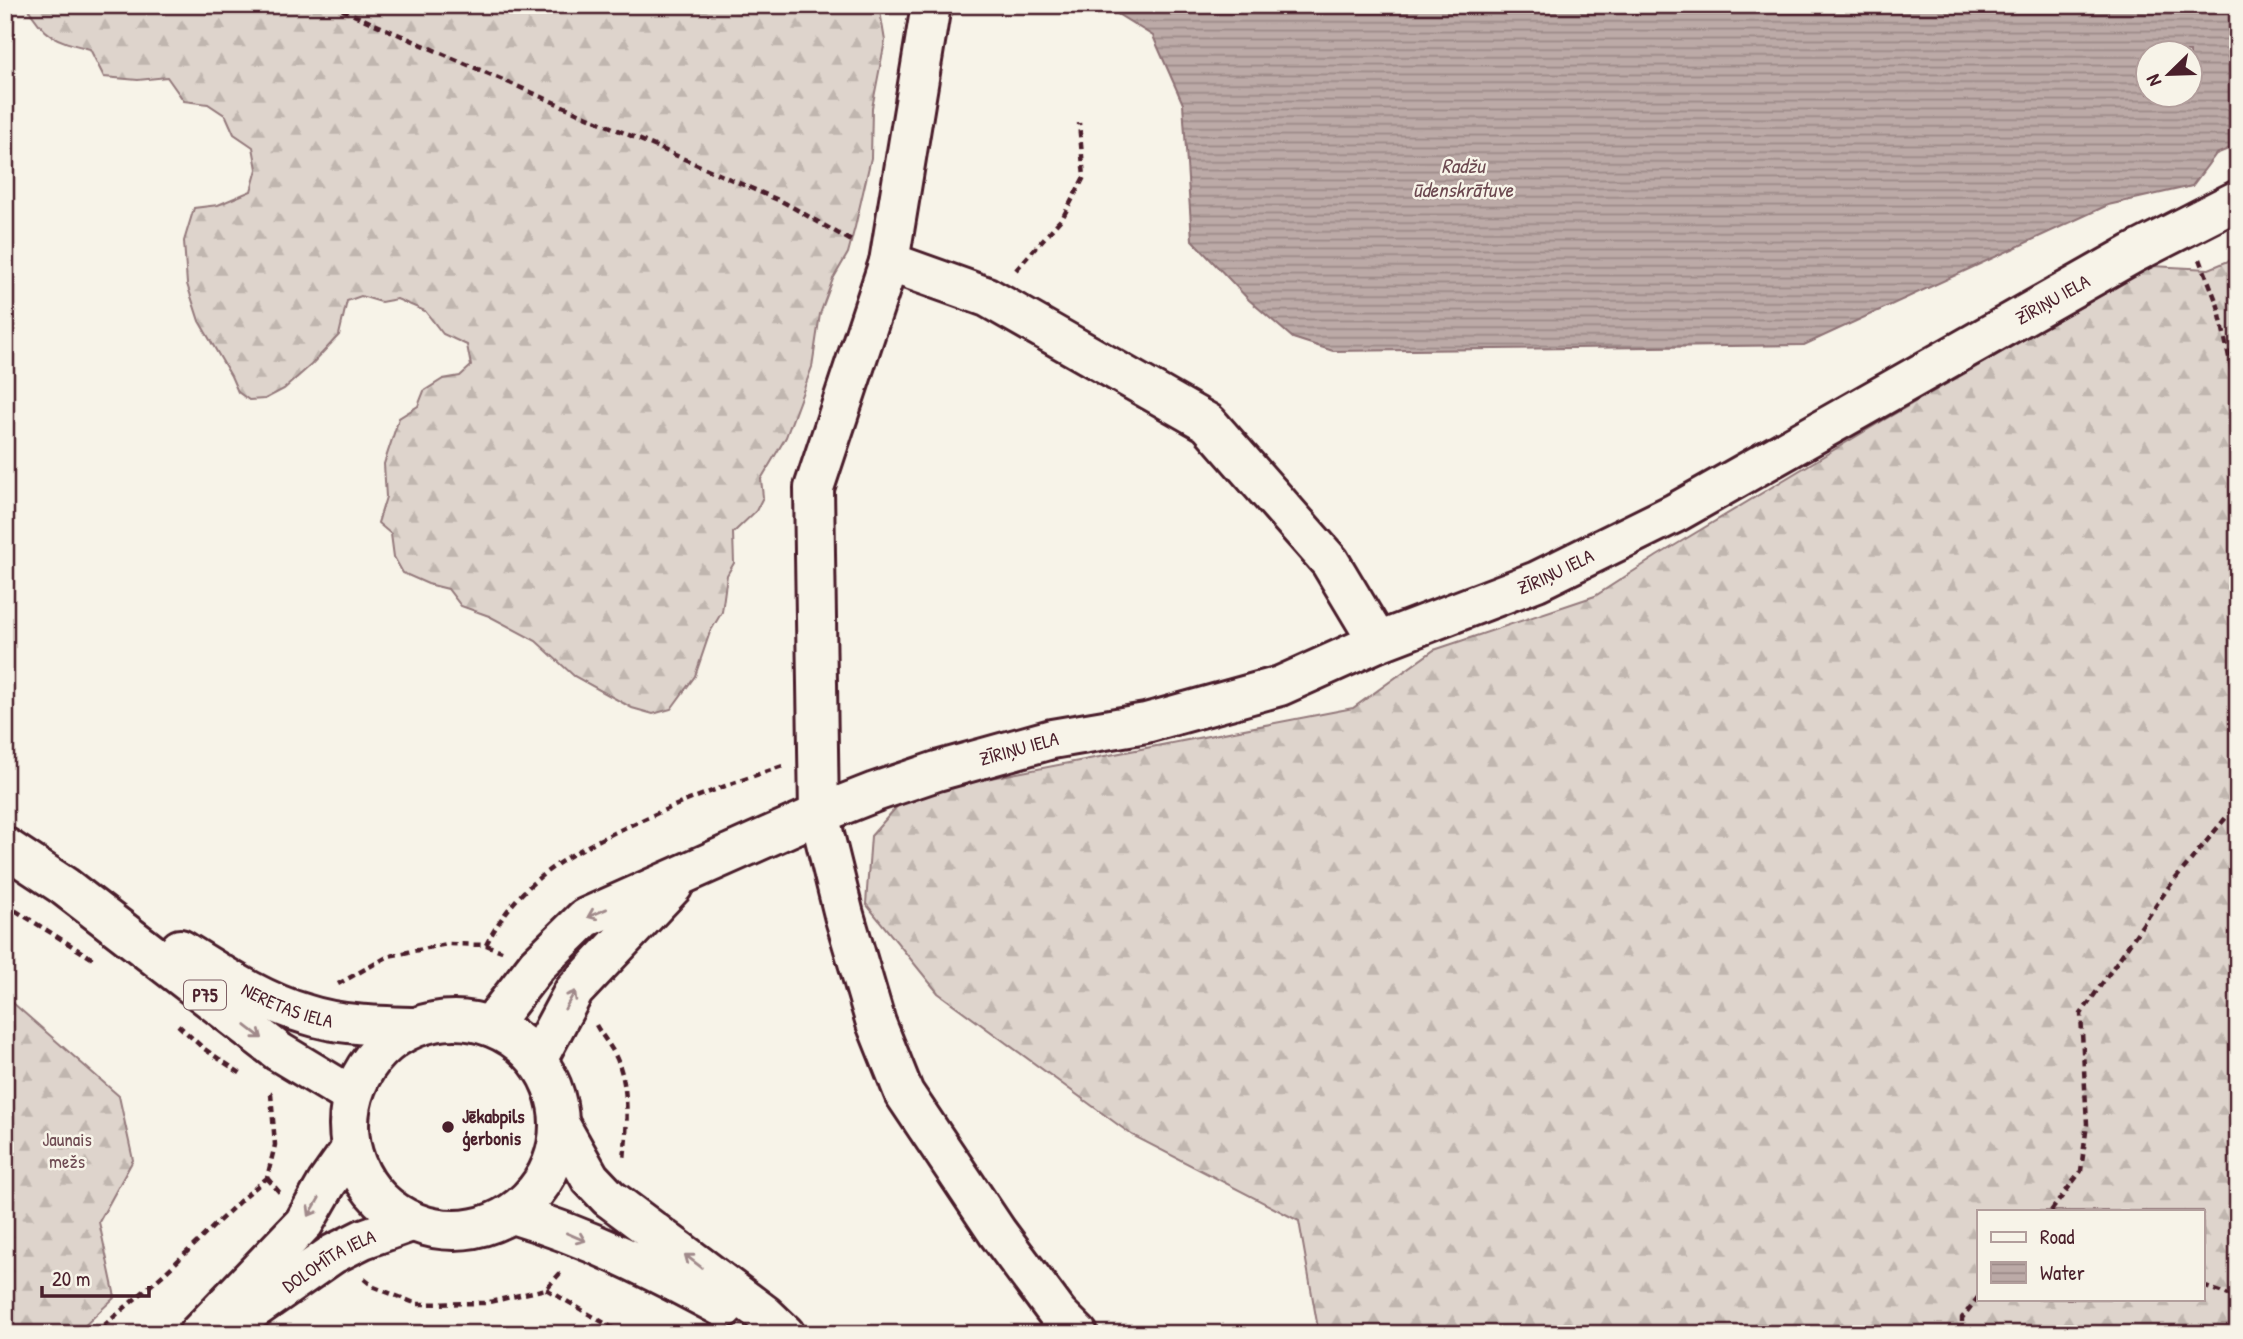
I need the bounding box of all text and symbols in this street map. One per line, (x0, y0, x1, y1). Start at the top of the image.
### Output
north arrow (2134, 38, 2204, 108)
text: N (2139, 71, 2167, 90)
water label: Radžu ūdenskrātuve (1413, 151, 1515, 204)
street label: ZĪRIŅU IELA (2011, 268, 2094, 331)
street label: ZĪRIŅU IELA (1514, 542, 1598, 600)
street label: ZĪRIŅU IELA (976, 725, 1061, 772)
one-way arrow (587, 907, 608, 920)
street label: NERETAS IELA (237, 976, 335, 1034)
road number: P75 (184, 980, 226, 1010)
one-way arrow (563, 990, 577, 1010)
one-way arrow (244, 1025, 263, 1040)
place label: Jēkabpils ģerbonis (462, 1103, 525, 1152)
marker: Jēkabpils ģerbonis (440, 1119, 456, 1135)
park label: Jaunais mežs (42, 1126, 92, 1174)
one-way arrow (306, 1196, 320, 1216)
legend (1977, 1210, 2204, 1300)
text: Road (2040, 1222, 2074, 1251)
street label: DOLOMĪTA IELA (277, 1223, 379, 1299)
one-way arrow (564, 1231, 586, 1244)
one-way arrow (684, 1254, 703, 1268)
scale bar (42, 1255, 149, 1299)
text: Water (2040, 1258, 2085, 1287)
text: 20 m (52, 1264, 90, 1293)

